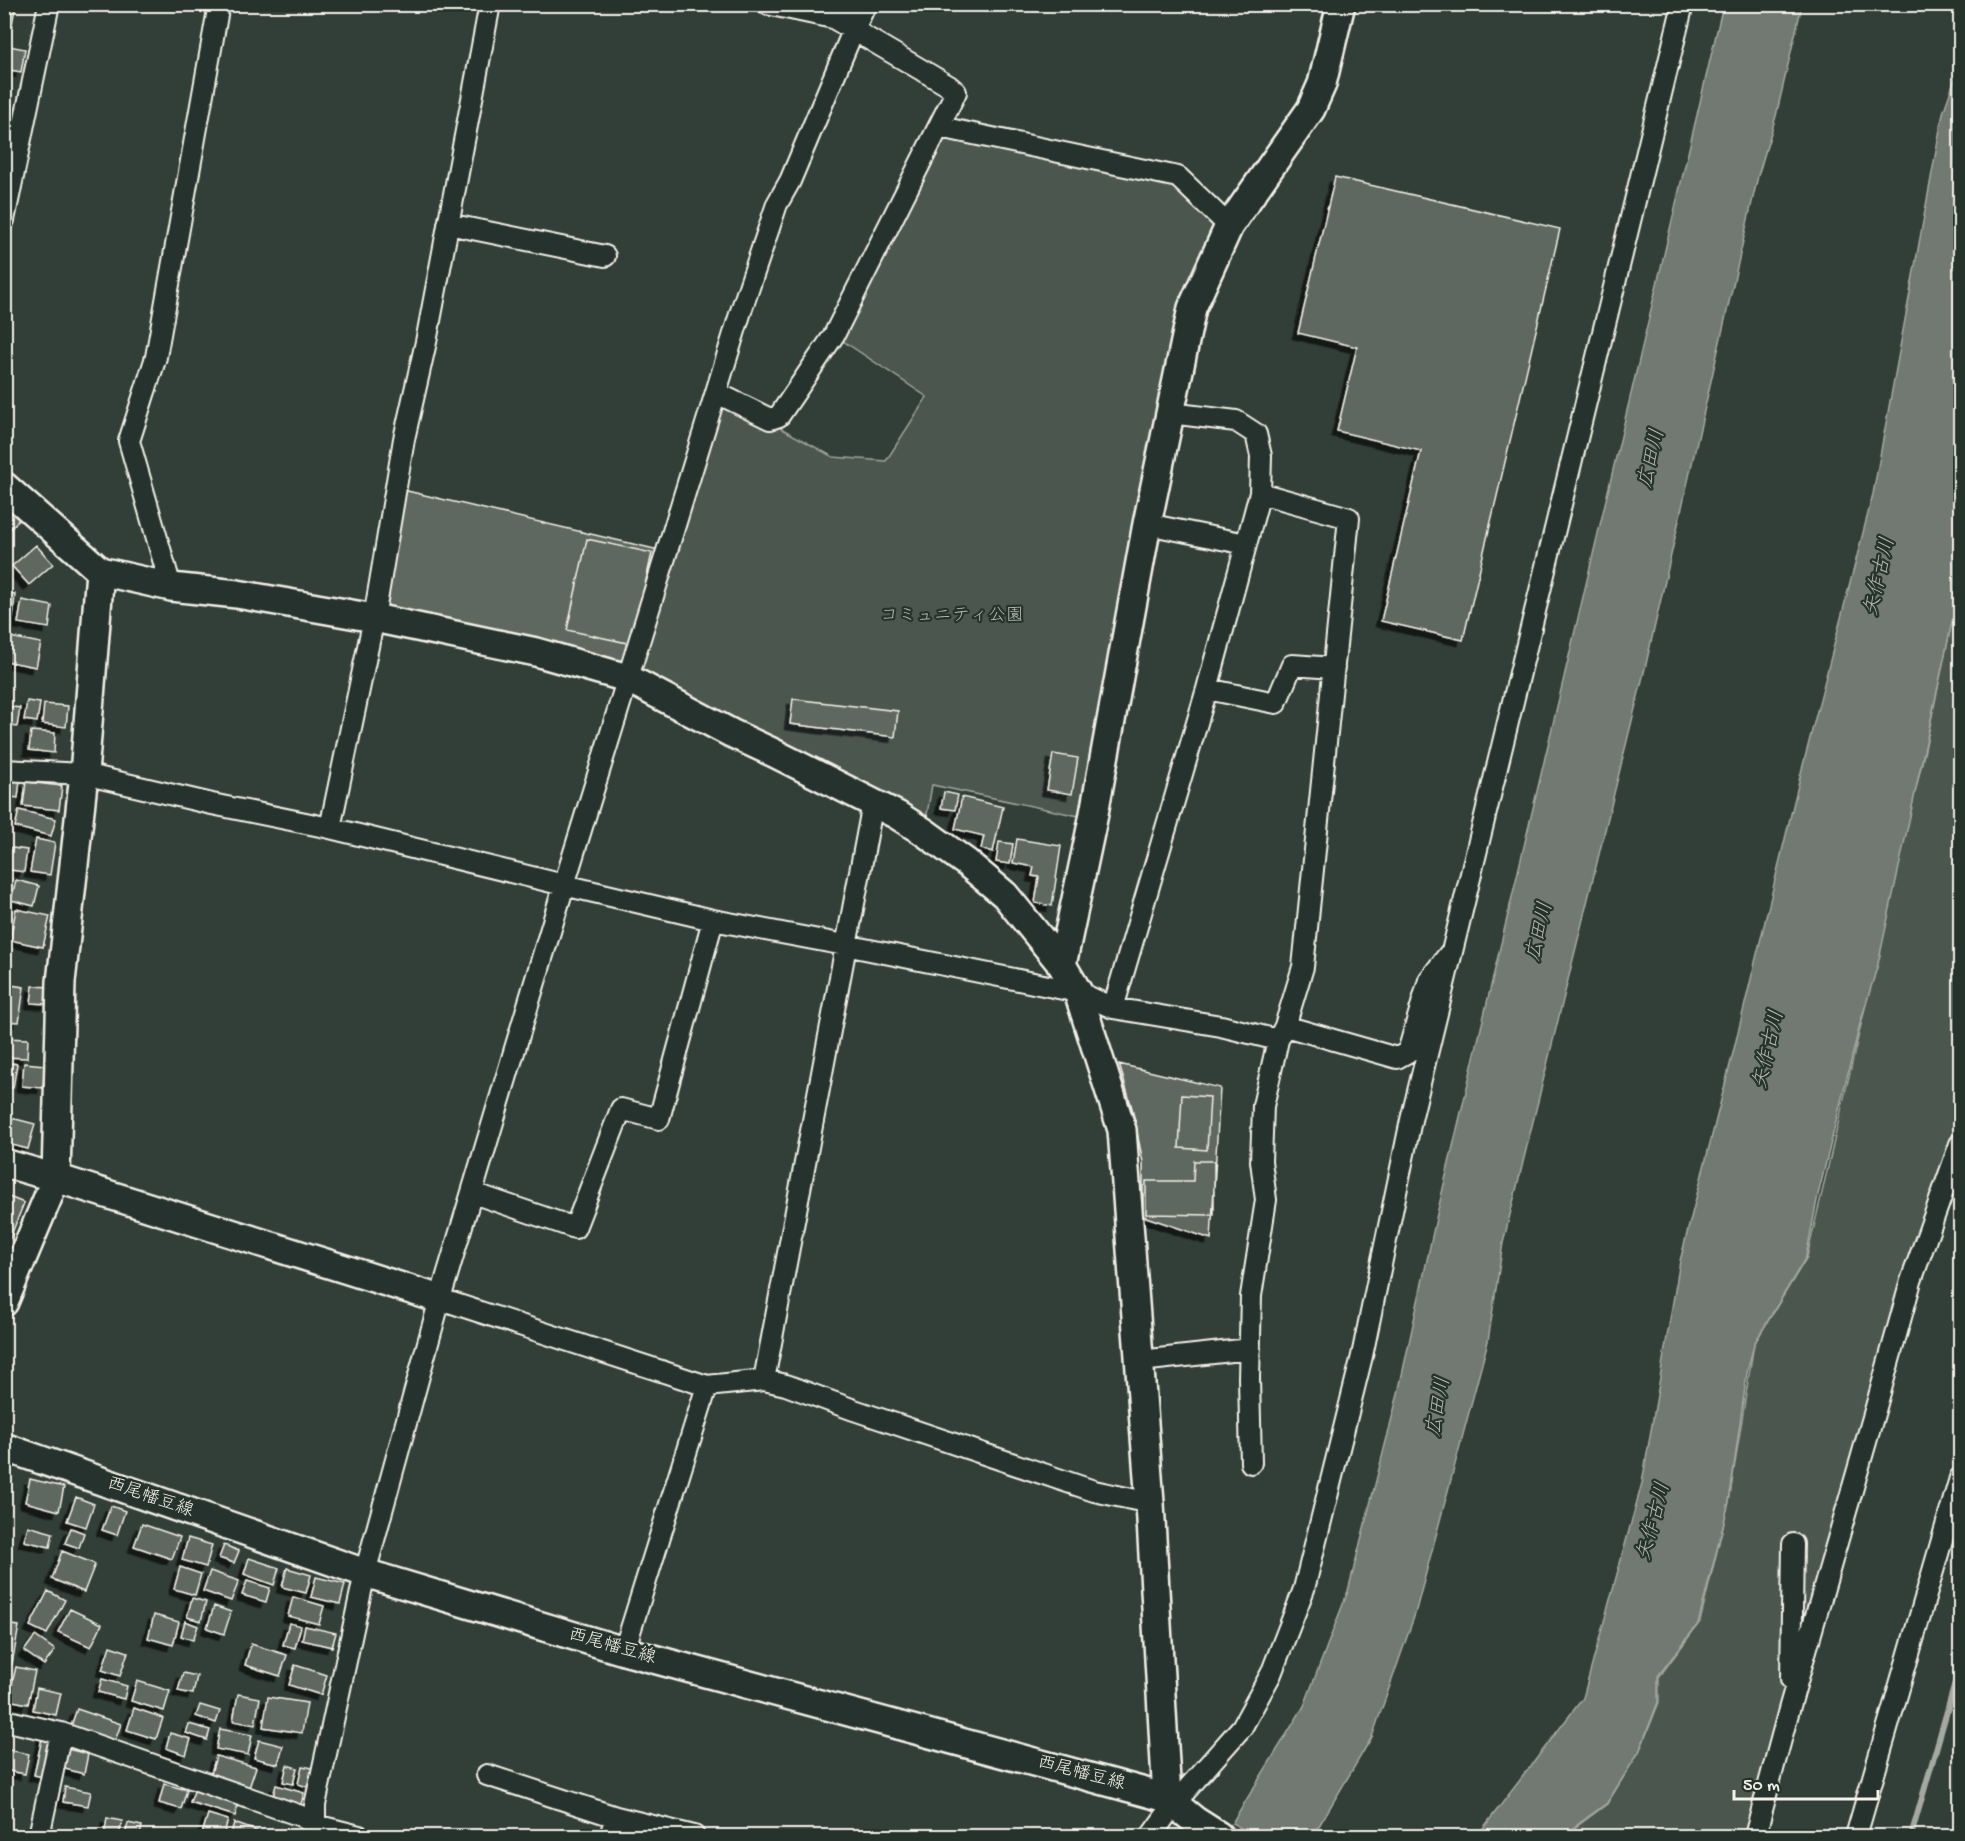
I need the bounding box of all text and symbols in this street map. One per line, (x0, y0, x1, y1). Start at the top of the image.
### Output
water label: 広田川 (1634, 427, 1671, 491)
water label: 矢作古川 (1859, 535, 1901, 619)
park label: コミュニティ公園 (880, 606, 1024, 627)
water label: 広田川 (1522, 900, 1559, 964)
water label: 矢作古川 (1748, 1008, 1790, 1092)
water label: 広田川 (1422, 1375, 1457, 1439)
street label: 西尾幡豆線 (104, 1472, 196, 1523)
water label: 矢作古川 (1632, 1480, 1676, 1564)
street label: 西尾幡豆線 (566, 1624, 658, 1669)
street label: 西尾幡豆線 (1035, 1751, 1127, 1796)
scale bar (1734, 1763, 1878, 1801)
text: 50 m (1743, 1776, 1780, 1797)

